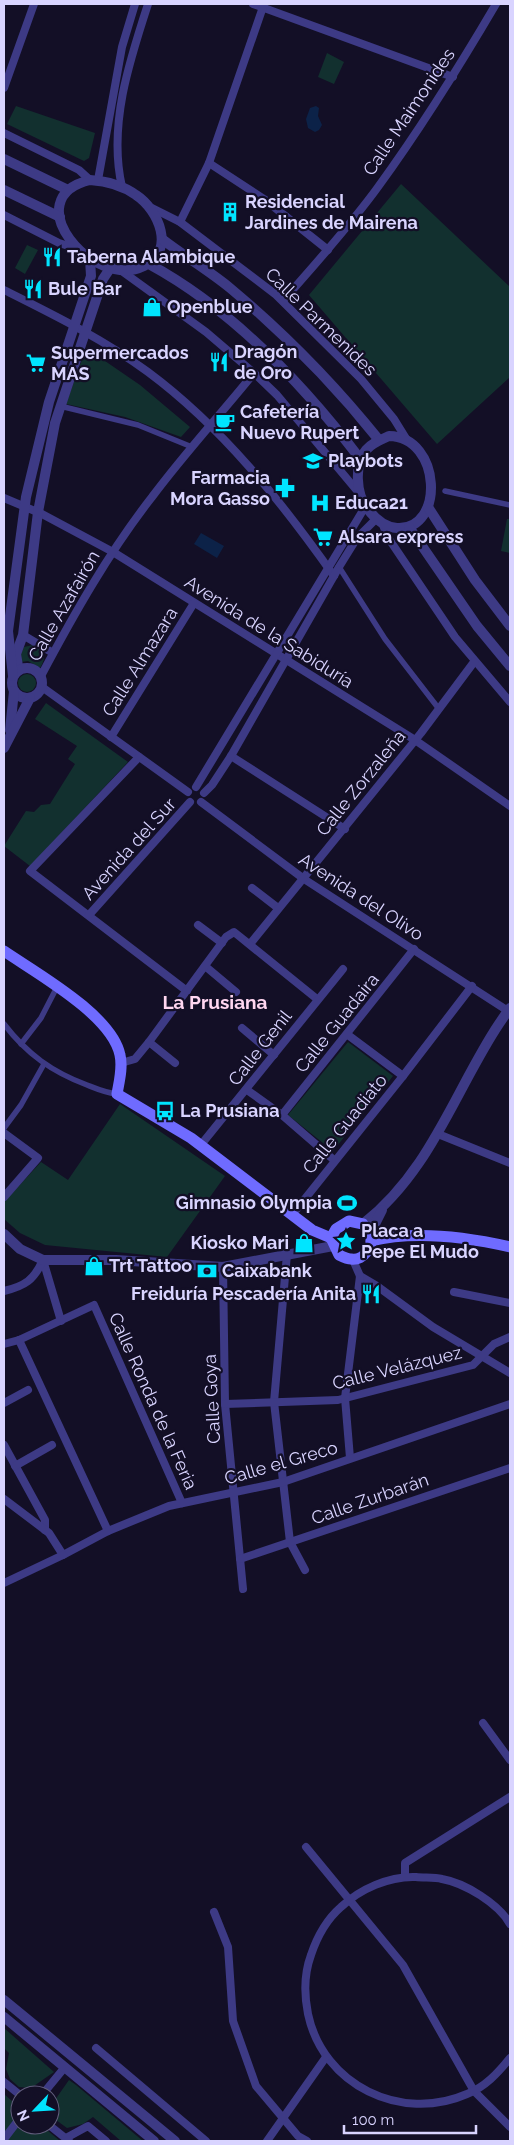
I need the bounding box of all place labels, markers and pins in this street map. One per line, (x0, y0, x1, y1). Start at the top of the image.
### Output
place label: Residencial Jardines de Mairena (245, 191, 418, 233)
building icon: Residencial Jardines de Mairena (219, 201, 241, 223)
restaurant icon: Taberna Alambique (41, 246, 63, 268)
place label: Taberna Alambique (67, 246, 235, 267)
restaurant icon: Bule Bar (22, 278, 44, 300)
place label: Bule Bar (48, 278, 122, 299)
shop icon: Openblue (141, 296, 163, 318)
place label: Openblue (167, 296, 253, 317)
place label: Dragón de Oro (234, 341, 297, 383)
place label: Supermercados MAS (51, 342, 189, 384)
restaurant icon: Dragón de Oro (208, 351, 230, 373)
supermarket icon: Supermercados MAS (25, 352, 47, 374)
place label: Cafetería Nuevo Rupert (240, 401, 359, 443)
cafe icon: Cafetería Nuevo Rupert (214, 411, 236, 433)
school or university icon: Playbots (302, 450, 324, 472)
place label: Playbots (328, 450, 403, 471)
place label: Farmacia Mora Gasso (170, 467, 270, 509)
pharmacy icon: Farmacia Mora Gasso (274, 477, 296, 499)
hospital icon: Educa21 (309, 492, 331, 514)
place label: Educa21 (335, 492, 408, 513)
supermarket icon: Alsara express (312, 526, 334, 548)
place label: Alsara express (338, 526, 463, 547)
bus stop icon: La Prusiana (154, 1100, 176, 1122)
place label: La Prusiana (180, 1100, 280, 1121)
place label: Gimnasio Olympia (176, 1192, 332, 1213)
sports icon: Gimnasio Olympia (336, 1192, 358, 1214)
place label: Placa a Pepe El Mudo (361, 1220, 479, 1262)
place icon: Placa a Pepe El Mudo (335, 1230, 357, 1252)
place label: Kiosko Mari (190, 1232, 289, 1253)
shop icon: Kiosko Mari (293, 1232, 315, 1254)
shop icon: Trt Tattoo (83, 1255, 105, 1277)
place label: Trt Tattoo (109, 1255, 192, 1276)
bank icon: Caixabank (196, 1260, 218, 1282)
place label: Caixabank (222, 1260, 313, 1281)
place label: Freiduría Pescadería Anita (131, 1283, 356, 1304)
restaurant icon: Freiduría Pescadería Anita (360, 1283, 382, 1305)

